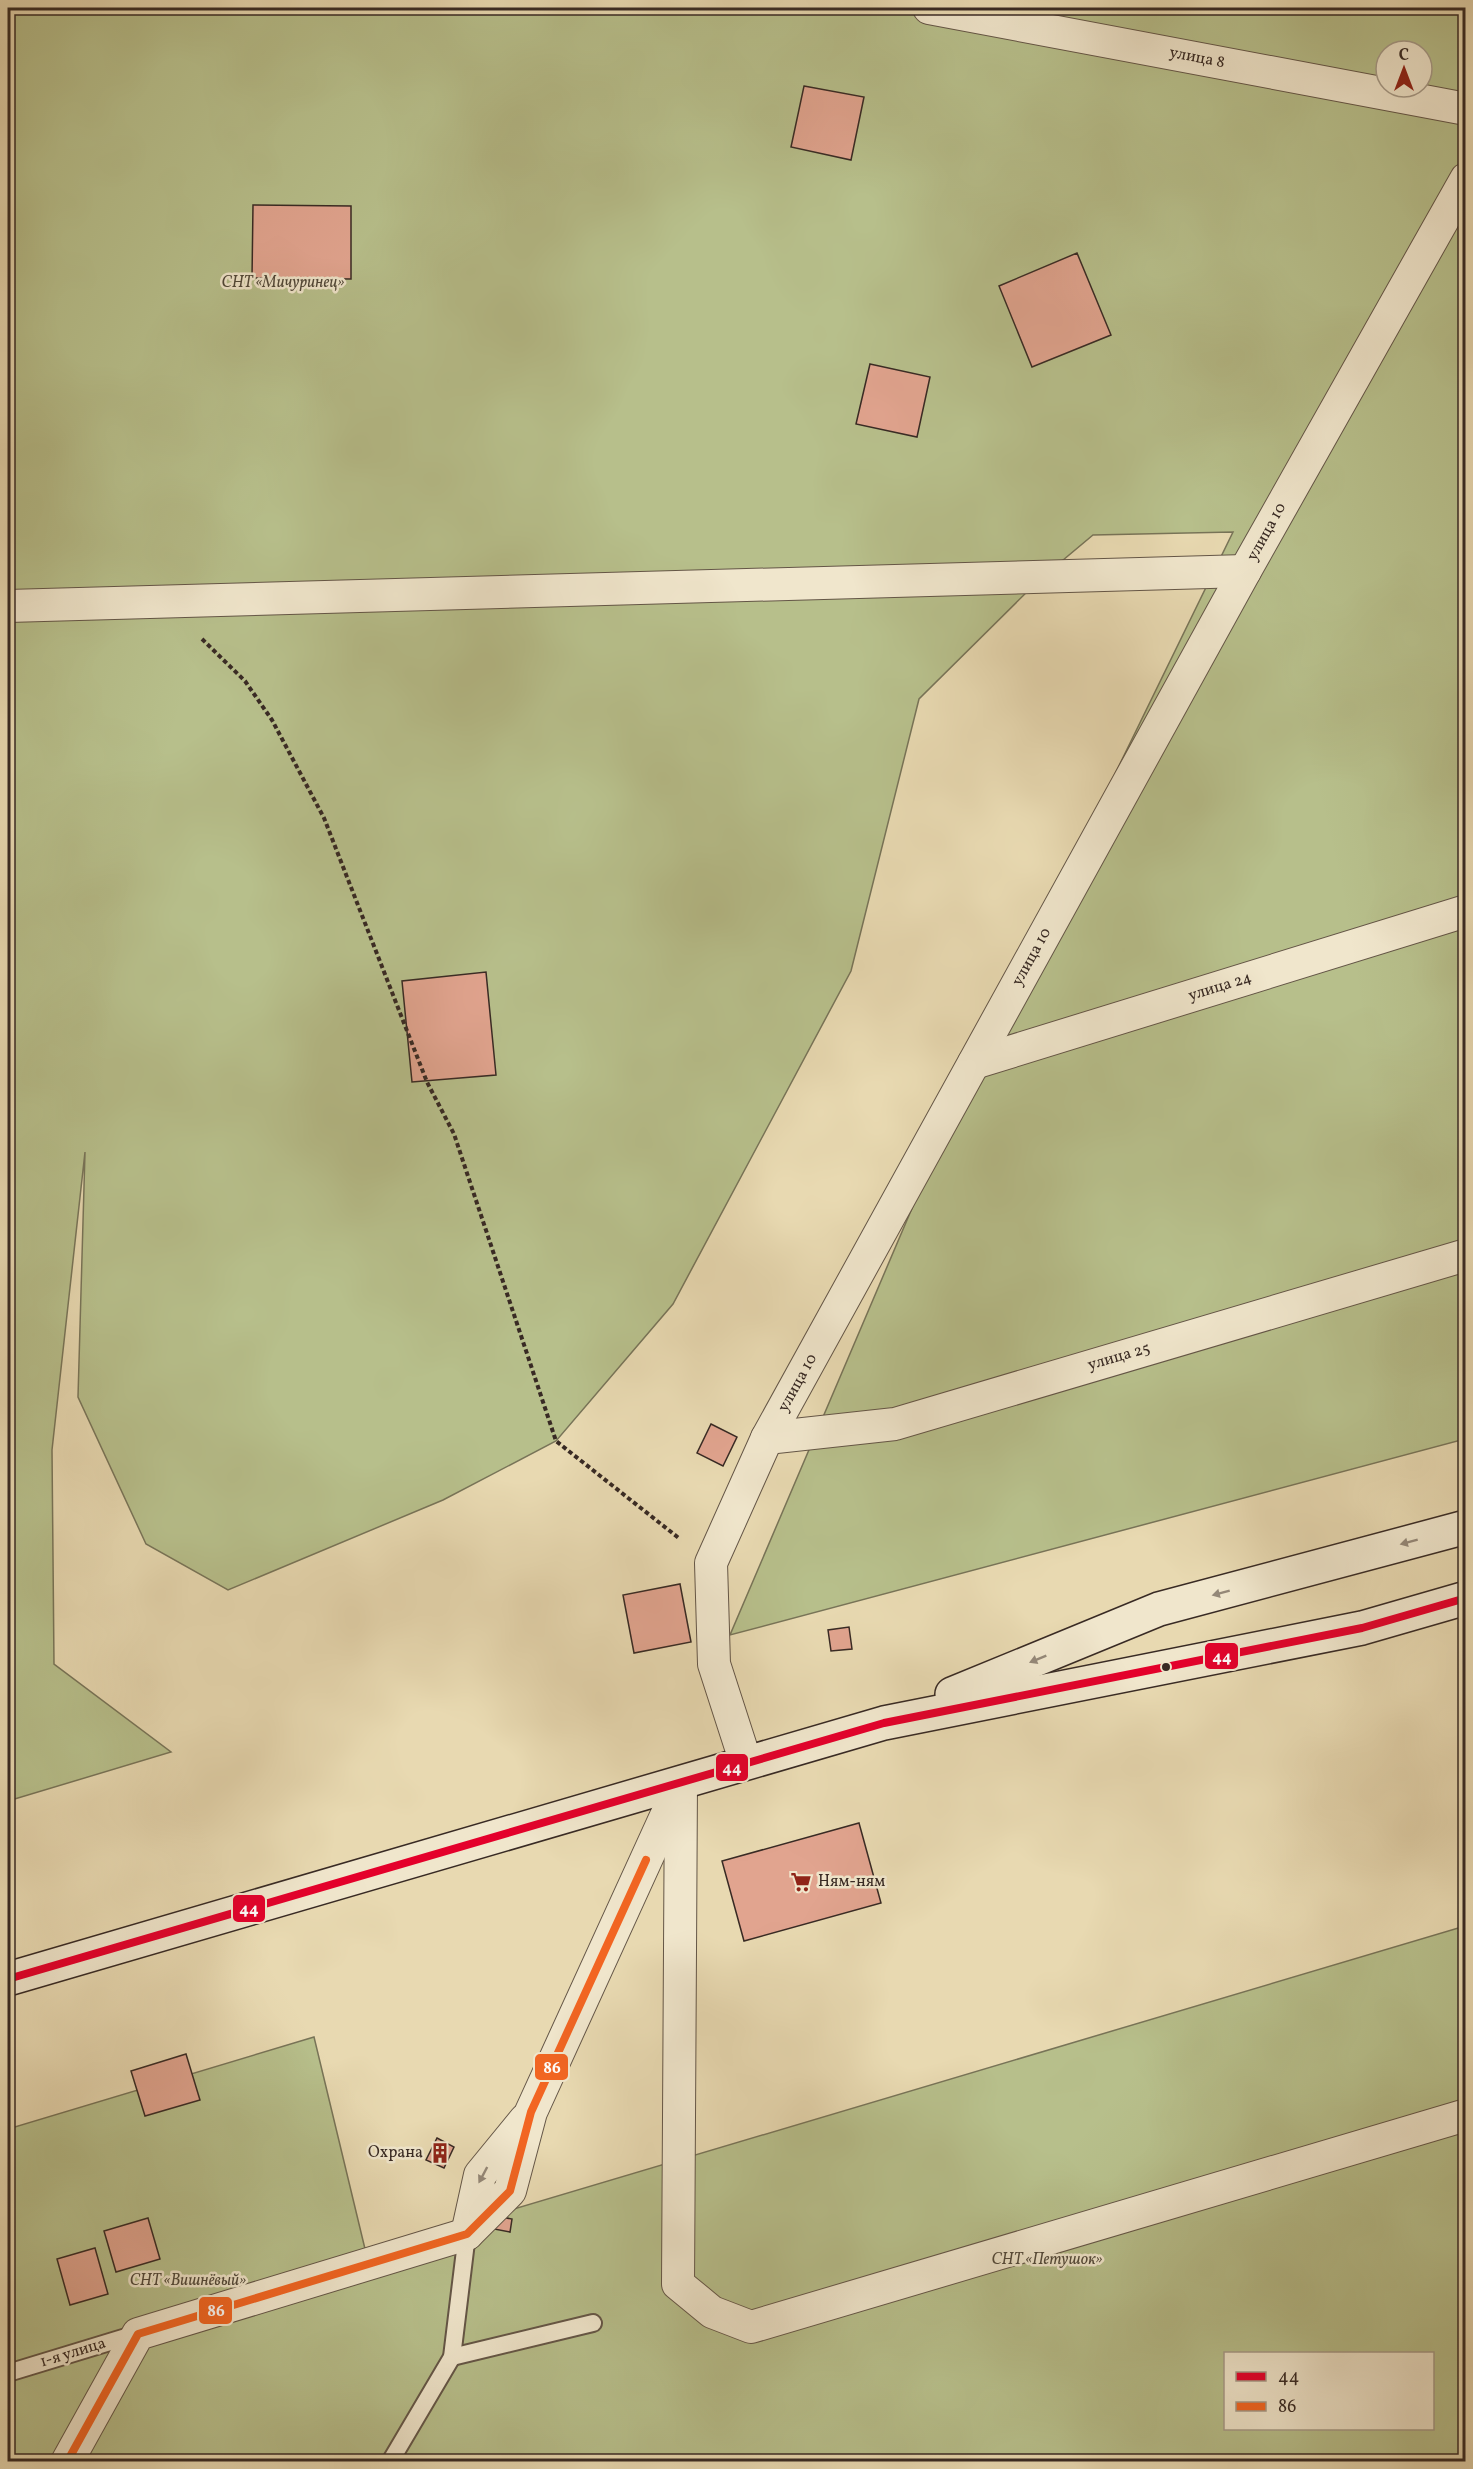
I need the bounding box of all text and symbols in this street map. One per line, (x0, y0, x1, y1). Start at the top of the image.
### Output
north arrow (1374, 39, 1434, 99)
street label: улица 8 (1167, 42, 1227, 74)
text: С (1399, 45, 1409, 67)
park label: СНТ «Мичуринец» (222, 272, 344, 294)
street label: улица 10 (1242, 499, 1292, 565)
street label: улица 10 (1007, 924, 1057, 990)
street label: улица 24 (1186, 967, 1254, 1007)
street label: улица 25 (1085, 1338, 1153, 1376)
street label: улица 10 (773, 1350, 823, 1416)
one-way arrow (1400, 1538, 1418, 1547)
one-way arrow (1212, 1588, 1230, 1598)
line badge: 44 (1204, 1642, 1239, 1670)
text: 44 (1212, 1647, 1232, 1669)
one-way arrow (1028, 1654, 1046, 1664)
unlabelled marker (1160, 1661, 1172, 1673)
line badge: 44 (715, 1753, 749, 1782)
text: 44 (722, 1758, 742, 1780)
supermarket icon: Ням-ням (789, 1870, 813, 1894)
place label: Ням-ням (818, 1871, 885, 1893)
line badge: 44 (232, 1894, 266, 1923)
text: 44 (239, 1899, 259, 1921)
line badge: 86 (534, 2053, 569, 2081)
text: 86 (543, 2058, 561, 2080)
building icon: Охрана (428, 2141, 452, 2165)
place label: Охрана (368, 2142, 423, 2164)
one-way arrow (478, 2167, 488, 2184)
park label: СНТ «Петушок» (991, 2249, 1103, 2271)
park label: СНТ «Вишнёвый» (130, 2270, 246, 2292)
line badge: 86 (198, 2296, 233, 2325)
text: 86 (207, 2301, 225, 2323)
street label: 1-я улица (37, 2333, 109, 2373)
legend (1224, 2352, 1434, 2430)
text: 44 (1278, 2365, 1300, 2390)
text: 86 (1278, 2395, 1296, 2420)

